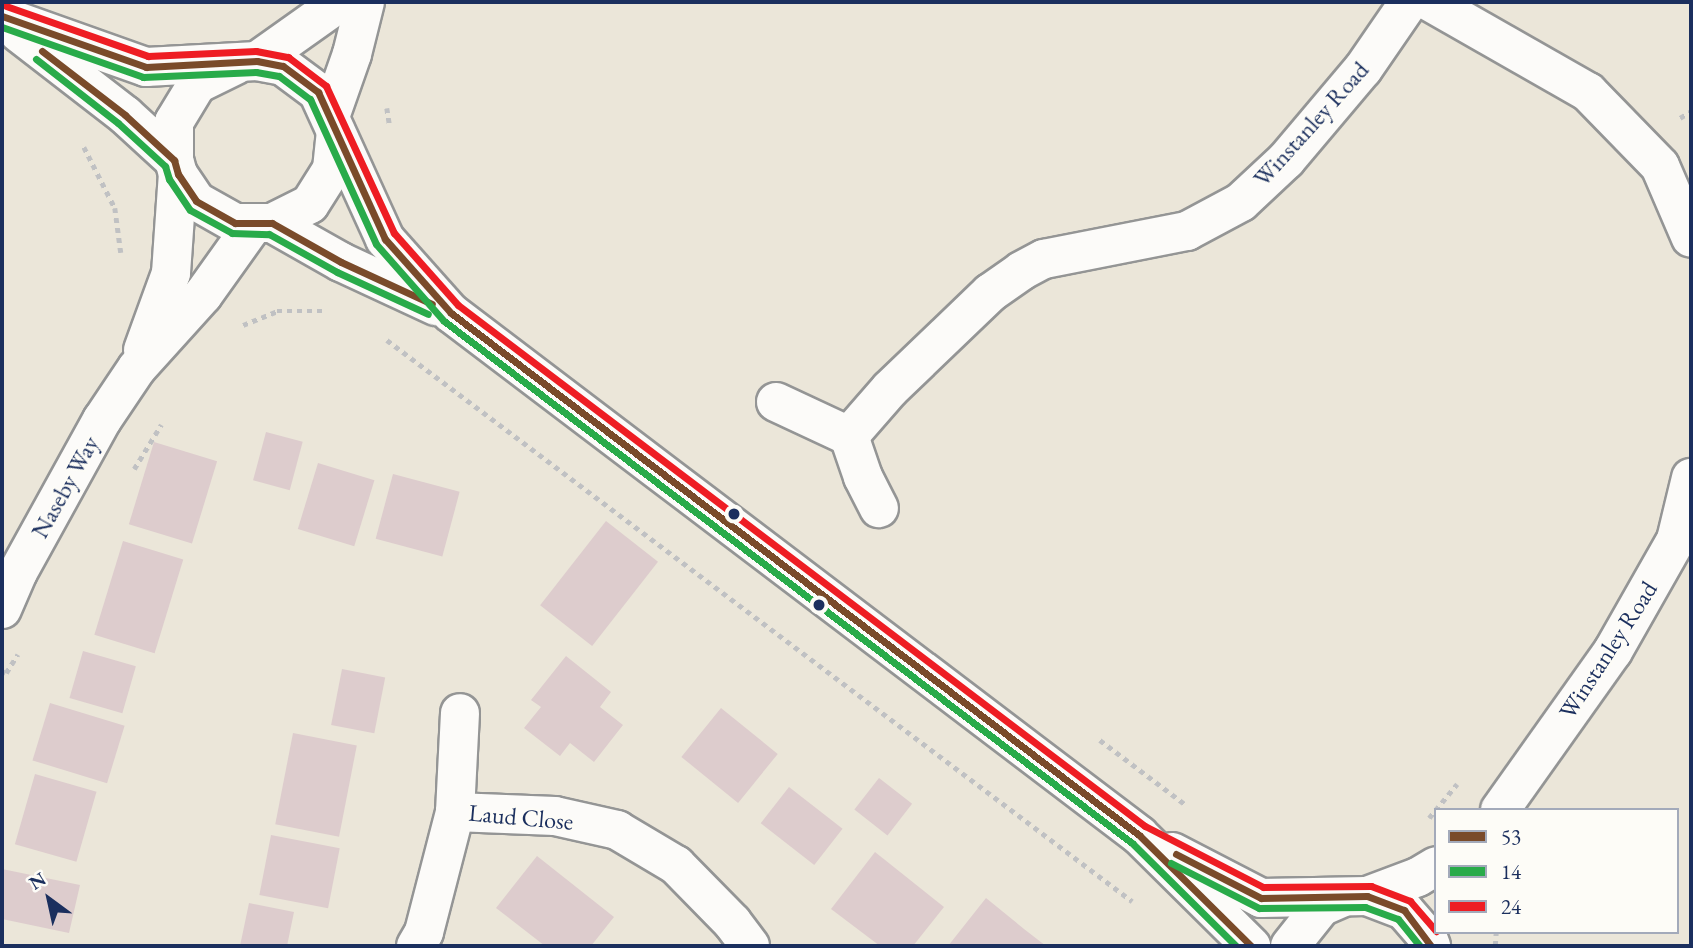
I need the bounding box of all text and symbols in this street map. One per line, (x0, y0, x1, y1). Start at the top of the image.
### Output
street label: Winstanley Road (1247, 56, 1375, 192)
street label: Naseby Way (25, 431, 105, 543)
unlabelled marker (727, 507, 741, 521)
street label: Winstanley Road (1553, 576, 1663, 724)
unlabelled marker (812, 598, 826, 612)
street label: Laud Close (467, 798, 575, 836)
legend (1434, 808, 1679, 934)
text: 53 (1501, 823, 1521, 850)
text: 14 (1501, 858, 1521, 885)
north arrow (14, 864, 84, 934)
text: N (24, 866, 51, 896)
text: 24 (1501, 893, 1521, 920)

